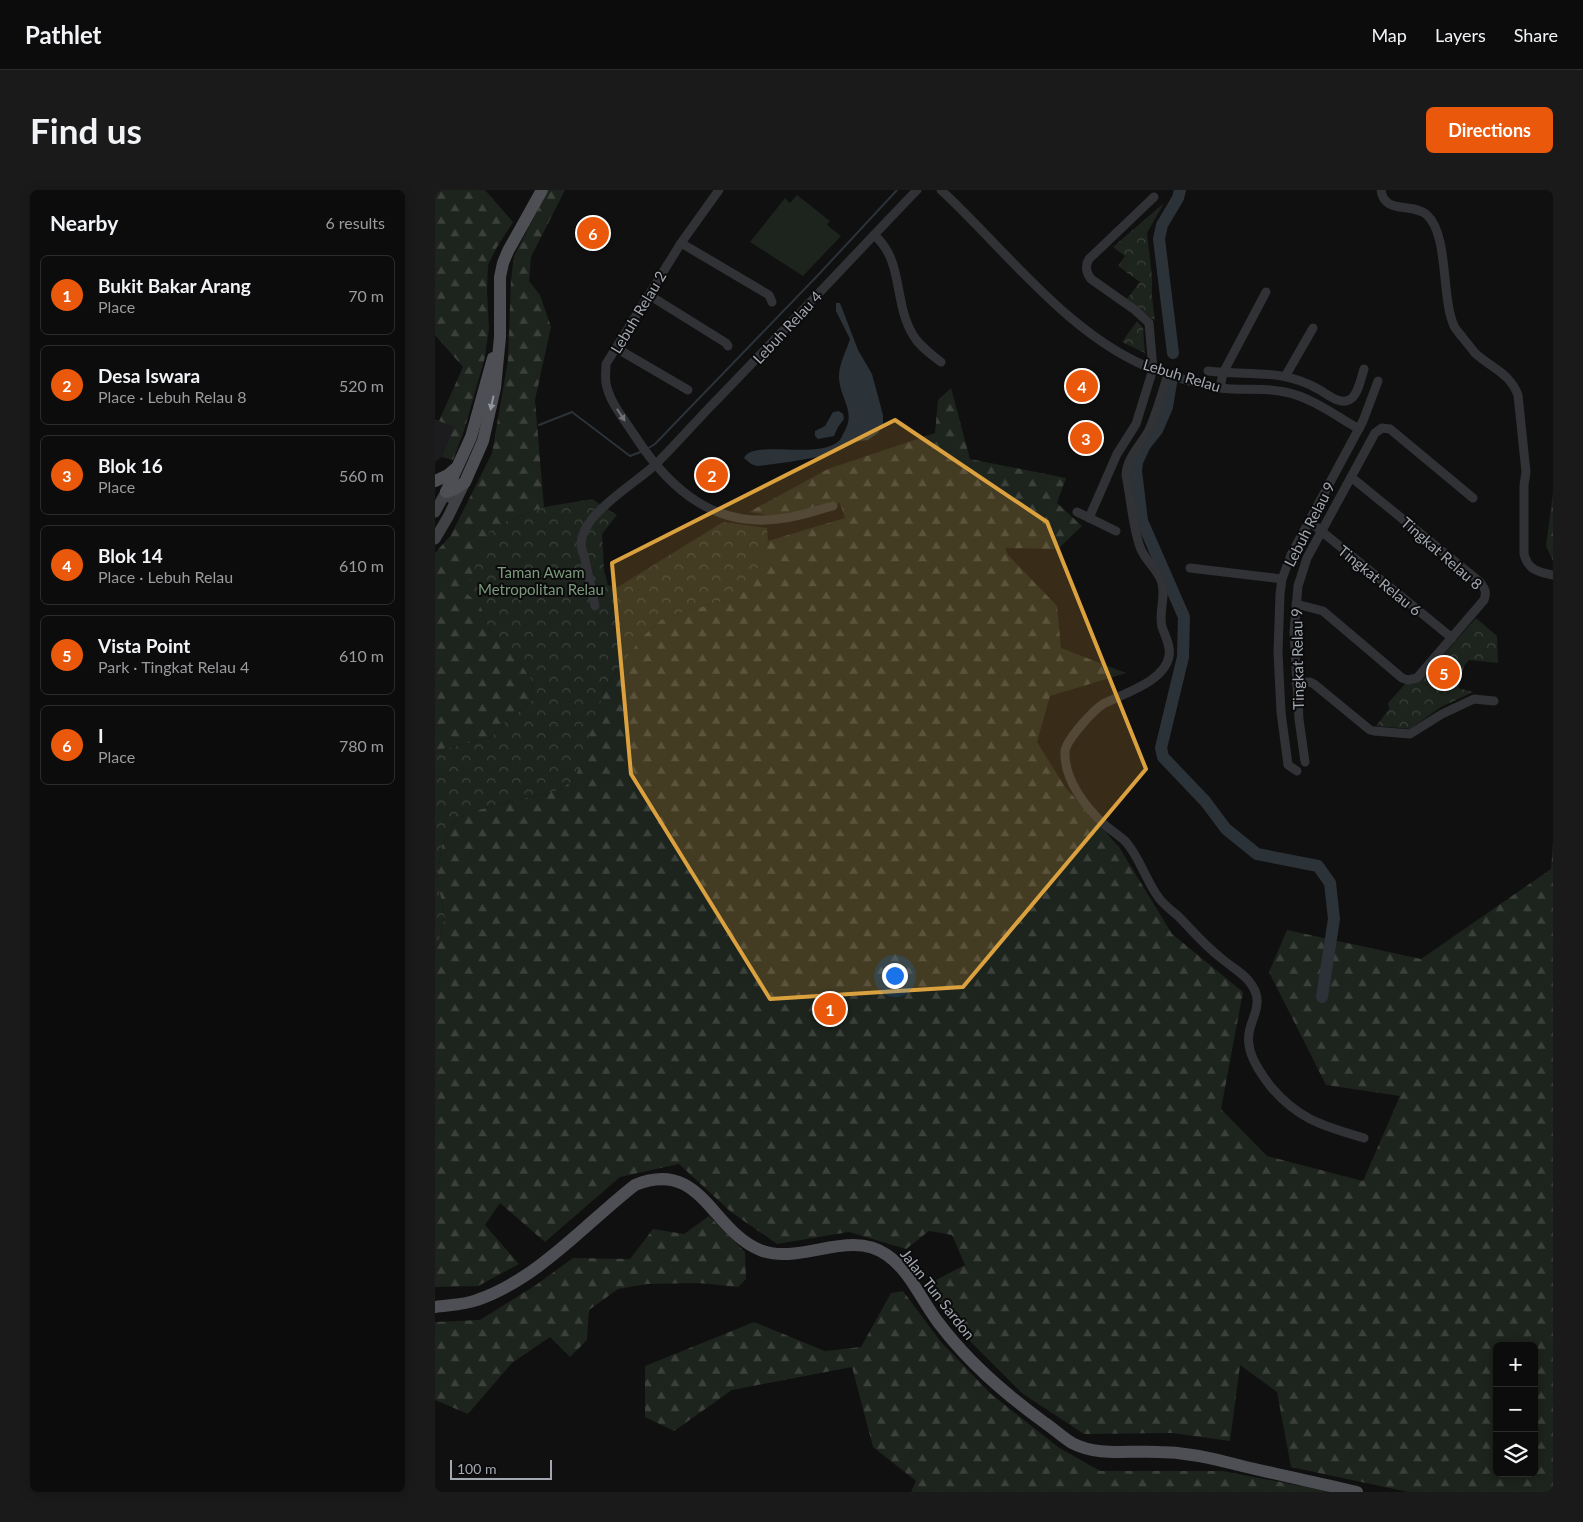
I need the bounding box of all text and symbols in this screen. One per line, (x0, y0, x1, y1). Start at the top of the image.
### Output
text: Pathlet (25, 20, 102, 49)
text: Map (1371, 24, 1407, 46)
text: Layers (1435, 24, 1486, 46)
text: Share (1514, 24, 1558, 46)
button: Directions (1426, 107, 1553, 153)
text: Find us (30, 109, 142, 151)
text: Nearby (50, 210, 118, 235)
text: 6 results (325, 213, 385, 232)
pin: 6 (577, 214, 609, 252)
street label: Lebuh Relau 2 (606, 268, 670, 356)
text: Bukit Bakar Arang (98, 274, 251, 297)
text: 1 (62, 286, 72, 305)
text: 70 m (348, 286, 384, 305)
street label: Lebuh Relau 4 (749, 287, 825, 367)
text: Place (98, 297, 135, 316)
street label: Lebuh Relau (1141, 355, 1223, 395)
text: Desa Iswara (98, 364, 200, 387)
pin: 4 (1066, 367, 1098, 405)
text: 2 (62, 376, 72, 395)
text: 520 m (339, 376, 384, 395)
text: Place · Lebuh Relau 8 (98, 387, 247, 406)
one-way arrow (488, 395, 496, 410)
one-way arrow (617, 408, 626, 421)
pin: 3 (1070, 419, 1102, 457)
text: Blok 16 (98, 454, 163, 477)
pin: 2 (696, 456, 728, 494)
text: 3 (62, 466, 72, 485)
text: 560 m (339, 466, 384, 485)
text: Place (98, 477, 135, 496)
street label: Lebuh Relau 9 (1280, 479, 1338, 569)
street label: Tingkat Relau 8 (1398, 513, 1486, 593)
street label: Tingkat Relau 6 (1335, 541, 1425, 619)
text: Blok 14 (98, 544, 163, 567)
text: 4 (62, 556, 72, 575)
text: 610 m (339, 556, 384, 575)
park label: Taman Awam Metropolitan Relau (478, 563, 604, 598)
text: Place · Lebuh Relau (98, 567, 233, 586)
street label: Tingkat Relau 9 (1287, 608, 1307, 710)
text: Vista Point (98, 634, 190, 657)
text: 5 (62, 646, 72, 665)
text: 610 m (339, 646, 384, 665)
pin: 5 (1428, 654, 1460, 692)
text: Park · Tingkat Relau 4 (98, 657, 249, 676)
text: I (98, 724, 104, 747)
text: 6 (62, 736, 72, 755)
text: 780 m (339, 736, 384, 755)
text: Place (98, 747, 135, 766)
your location (882, 963, 908, 989)
pin: 1 (814, 990, 846, 1028)
street label: Jalan Tun Sardon (897, 1245, 979, 1343)
map controls (1493, 1342, 1538, 1477)
button: + (1493, 1342, 1538, 1387)
button: − (1493, 1387, 1538, 1432)
button: layers (1493, 1432, 1538, 1477)
scale bar (450, 1457, 553, 1480)
text: 100 m (457, 1460, 496, 1477)

